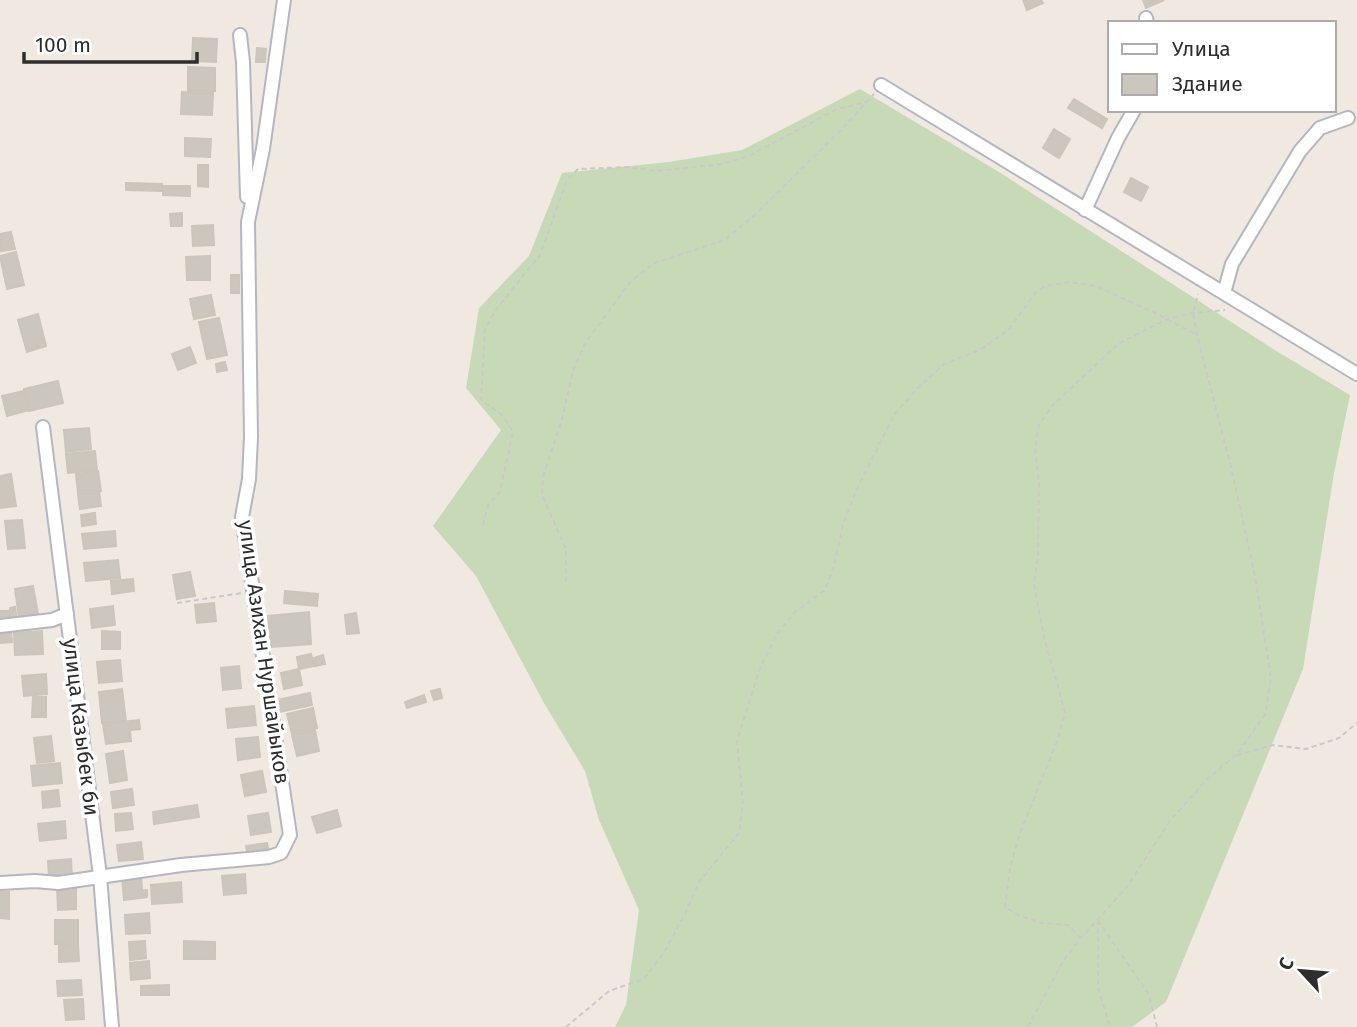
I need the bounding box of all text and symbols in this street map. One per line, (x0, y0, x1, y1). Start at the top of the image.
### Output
scale bar (24, 21, 198, 65)
legend (1108, 21, 1336, 112)
text: 100 m (35, 32, 91, 58)
text: Улица (1172, 36, 1231, 62)
text: Здание (1172, 71, 1243, 97)
street label: улица Азихан Нуршайыков (233, 518, 295, 786)
street label: улица Казыбек би (57, 637, 105, 817)
north arrow (1266, 936, 1336, 1006)
text: С (1273, 954, 1299, 974)

